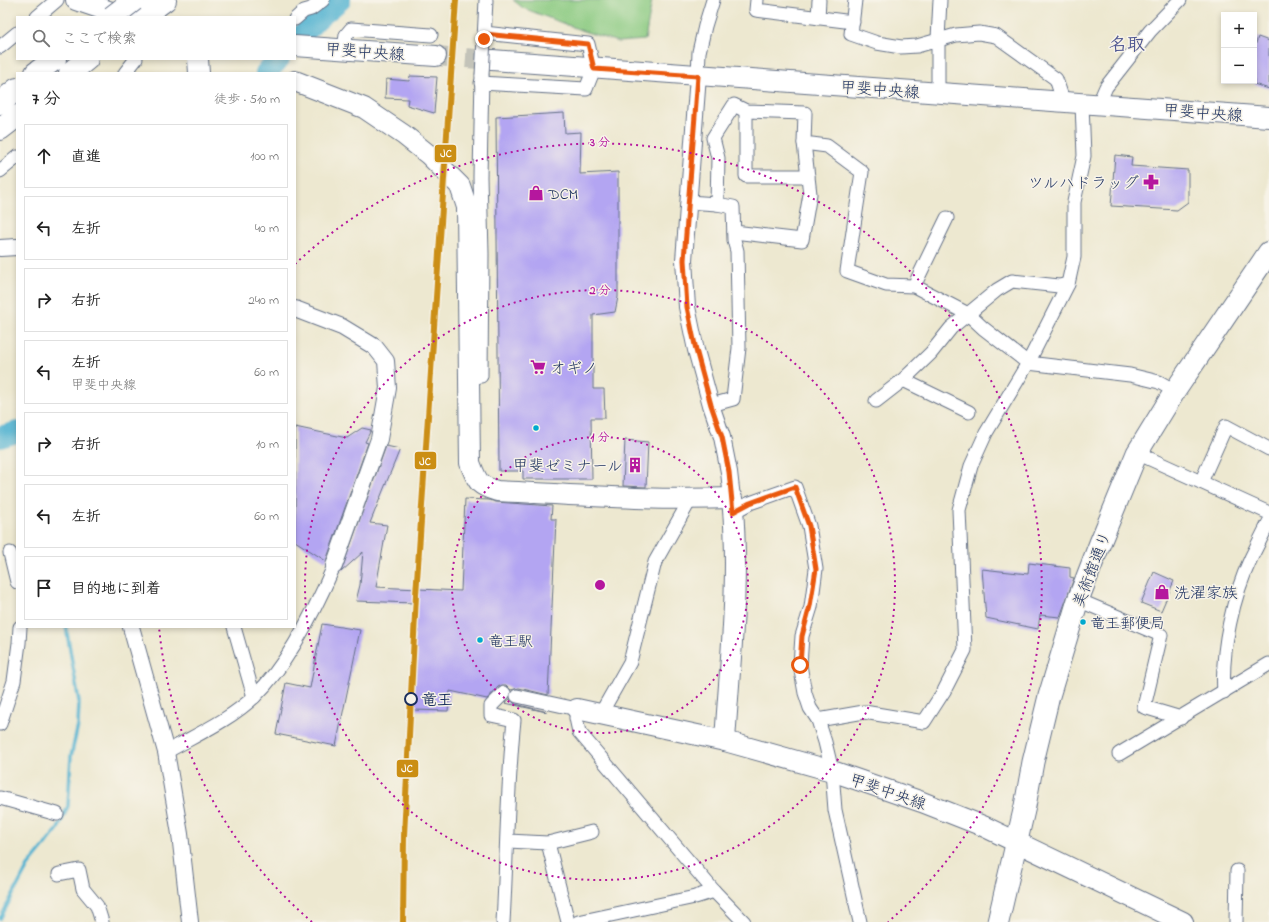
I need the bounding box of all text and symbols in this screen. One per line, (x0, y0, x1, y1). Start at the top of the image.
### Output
map controls (1221, 12, 1257, 84)
button: + (1221, 12, 1257, 48)
search box (16, 16, 296, 60)
icon: search (30, 27, 52, 49)
text: ここで検索 (62, 28, 137, 50)
route end (475, 30, 493, 48)
district label: 名取 (1109, 33, 1145, 59)
street label: 甲斐中央線 (324, 38, 406, 68)
button: − (1221, 48, 1257, 84)
street label: 甲斐中央線 (839, 76, 921, 106)
text: 7 分 (32, 87, 60, 112)
text: 徒歩 · 510 m (214, 90, 280, 109)
street label: 甲斐中央線 (1162, 99, 1244, 129)
text: 3 分 (589, 134, 610, 152)
line badge: JC (434, 144, 457, 163)
icon: ahead (33, 145, 55, 167)
text: 直進 (71, 146, 101, 168)
text: JC (440, 146, 452, 162)
text: 100 m (250, 147, 279, 166)
place label: ツルハドラッグ (1028, 172, 1139, 196)
pharmacy icon: ツルハドラッグ (1142, 173, 1160, 191)
place label: DCM (547, 183, 578, 207)
shop icon: DCM (527, 184, 545, 202)
icon: left (33, 217, 55, 239)
text: 左折 (71, 218, 101, 240)
text: 40 m (255, 219, 279, 238)
text: 2 分 (589, 282, 610, 300)
icon: right (33, 289, 55, 311)
text: 右折 (71, 290, 101, 312)
text: 240 m (248, 291, 279, 310)
text: 左折 (71, 352, 101, 374)
place label: オギノ (550, 357, 598, 381)
supermarket icon: オギノ (529, 358, 547, 376)
icon: left (33, 361, 55, 383)
text: 60 m (254, 363, 279, 382)
text: 甲斐中央線 (71, 376, 136, 395)
unlabelled marker (531, 423, 541, 433)
text: 1 分 (591, 429, 609, 447)
icon: right (33, 433, 55, 455)
text: 右折 (71, 434, 101, 456)
text: 10 m (256, 435, 279, 454)
line badge: JC (414, 451, 437, 470)
text: JC (419, 454, 431, 470)
place label: 甲斐ゼミナール (512, 455, 623, 479)
building icon: 甲斐ゼミナール (626, 456, 644, 474)
icon: left (33, 505, 55, 527)
text: 左折 (71, 506, 101, 528)
text: 60 m (254, 507, 279, 526)
street label: 美術館通り (1067, 528, 1118, 611)
icon: arrive (33, 577, 55, 599)
text: 目的地に到着 (71, 578, 161, 600)
centre of rings (593, 578, 607, 592)
place label: 洗濯家族 (1174, 582, 1238, 606)
shop icon: 洗濯家族 (1153, 583, 1171, 601)
place label: 竜王郵便局 (1090, 613, 1165, 635)
marker: 竜王郵便局 (1078, 617, 1088, 627)
place label: 竜王駅 (488, 631, 533, 653)
marker: 竜王駅 (475, 635, 485, 645)
route start (791, 656, 809, 674)
place label: 竜王 (421, 689, 453, 713)
marker: 竜王 (404, 692, 418, 706)
line badge: JC (396, 759, 419, 778)
text: JC (401, 761, 413, 777)
street label: 甲斐中央線 (846, 769, 929, 817)

